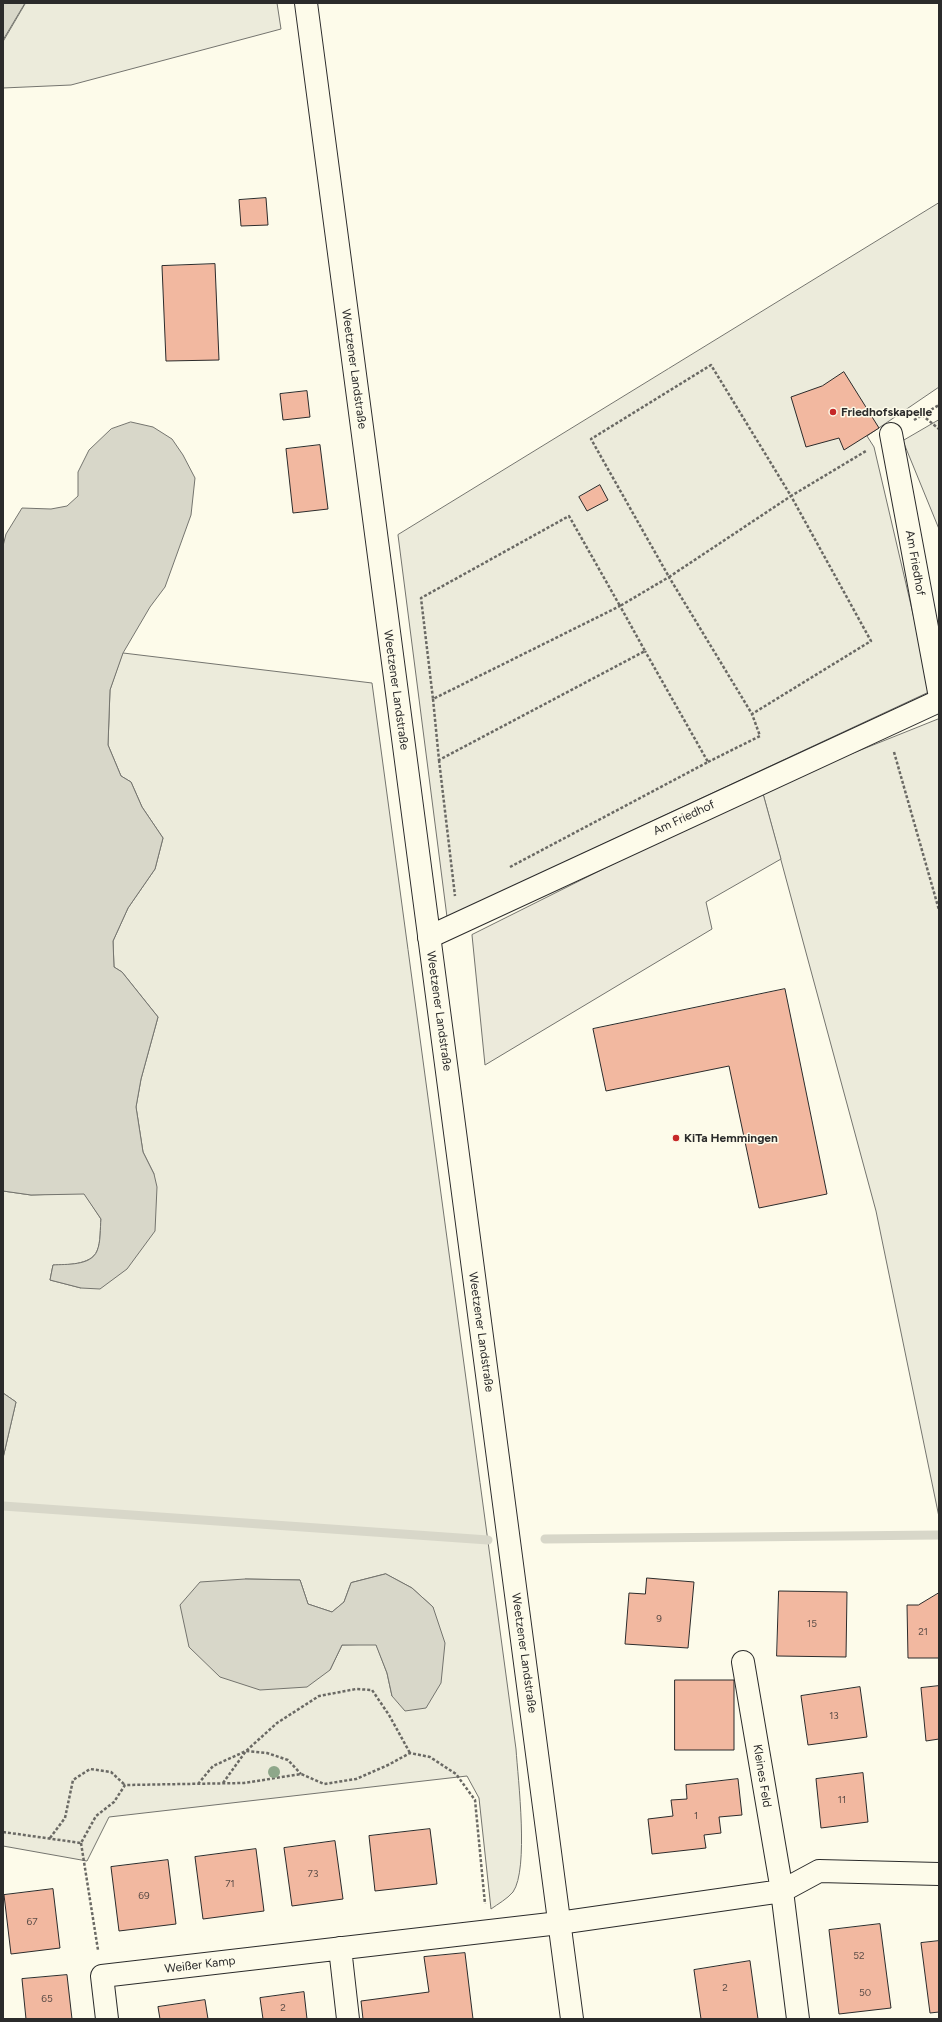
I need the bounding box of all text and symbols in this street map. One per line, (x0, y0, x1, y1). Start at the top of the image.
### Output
street label: Weetzener Landstraße (338, 308, 370, 430)
place label: Friedhofskapelle (841, 405, 932, 419)
marker: Friedhofskapelle (828, 407, 838, 417)
street label: Am Friedhof (902, 529, 928, 597)
street label: Weetzener Landstraße (380, 629, 412, 751)
street label: Am Friedhof (651, 797, 717, 839)
street label: Weetzener Landstraße (423, 950, 455, 1072)
place label: KiTa Hemmingen (684, 1131, 778, 1145)
marker: KiTa Hemmingen (671, 1133, 681, 1143)
street label: Weetzener Landstraße (465, 1271, 497, 1393)
street label: Weetzener Landstraße (508, 1592, 540, 1714)
house number: 9 (656, 1613, 662, 1625)
house number: 15 (807, 1618, 817, 1630)
house number: 21 (918, 1626, 928, 1638)
house number: 13 (829, 1710, 839, 1722)
street label: Kleines Feld (750, 1743, 774, 1809)
house number: 11 (838, 1794, 846, 1806)
house number: 1 (694, 1810, 698, 1822)
house number: 73 (308, 1868, 318, 1880)
house number: 71 (225, 1878, 235, 1890)
house number: 69 (138, 1890, 150, 1902)
house number: 67 (26, 1916, 38, 1928)
house number: 52 (853, 1950, 865, 1962)
street label: Weißer Kamp (164, 1954, 236, 1976)
house number: 2 (722, 1982, 728, 1994)
house number: 50 (859, 1987, 871, 1999)
house number: 65 (41, 1993, 53, 2005)
house number: 2 (280, 2002, 286, 2014)

